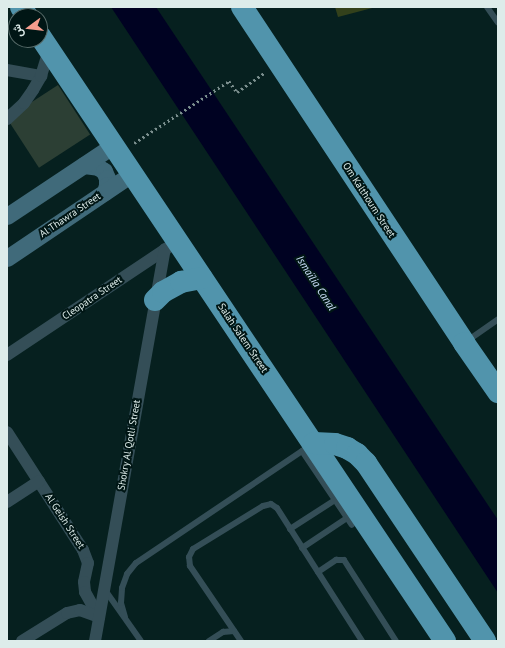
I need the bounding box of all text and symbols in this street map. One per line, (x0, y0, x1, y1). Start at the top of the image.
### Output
north arrow (8, 8, 48, 48)
text: ش (9, 23, 26, 39)
street label: Om Kalthoum Street (340, 160, 398, 240)
street label: Al Thawra Street (37, 190, 103, 240)
water label: Ismaïlia Canal (293, 253, 339, 313)
street label: Cleopatra Street (60, 274, 124, 322)
street label: Salah Salem Street (215, 301, 271, 375)
street label: Shokry Al Qotli Street (115, 398, 143, 492)
street label: Al Geish Street (43, 491, 87, 551)

